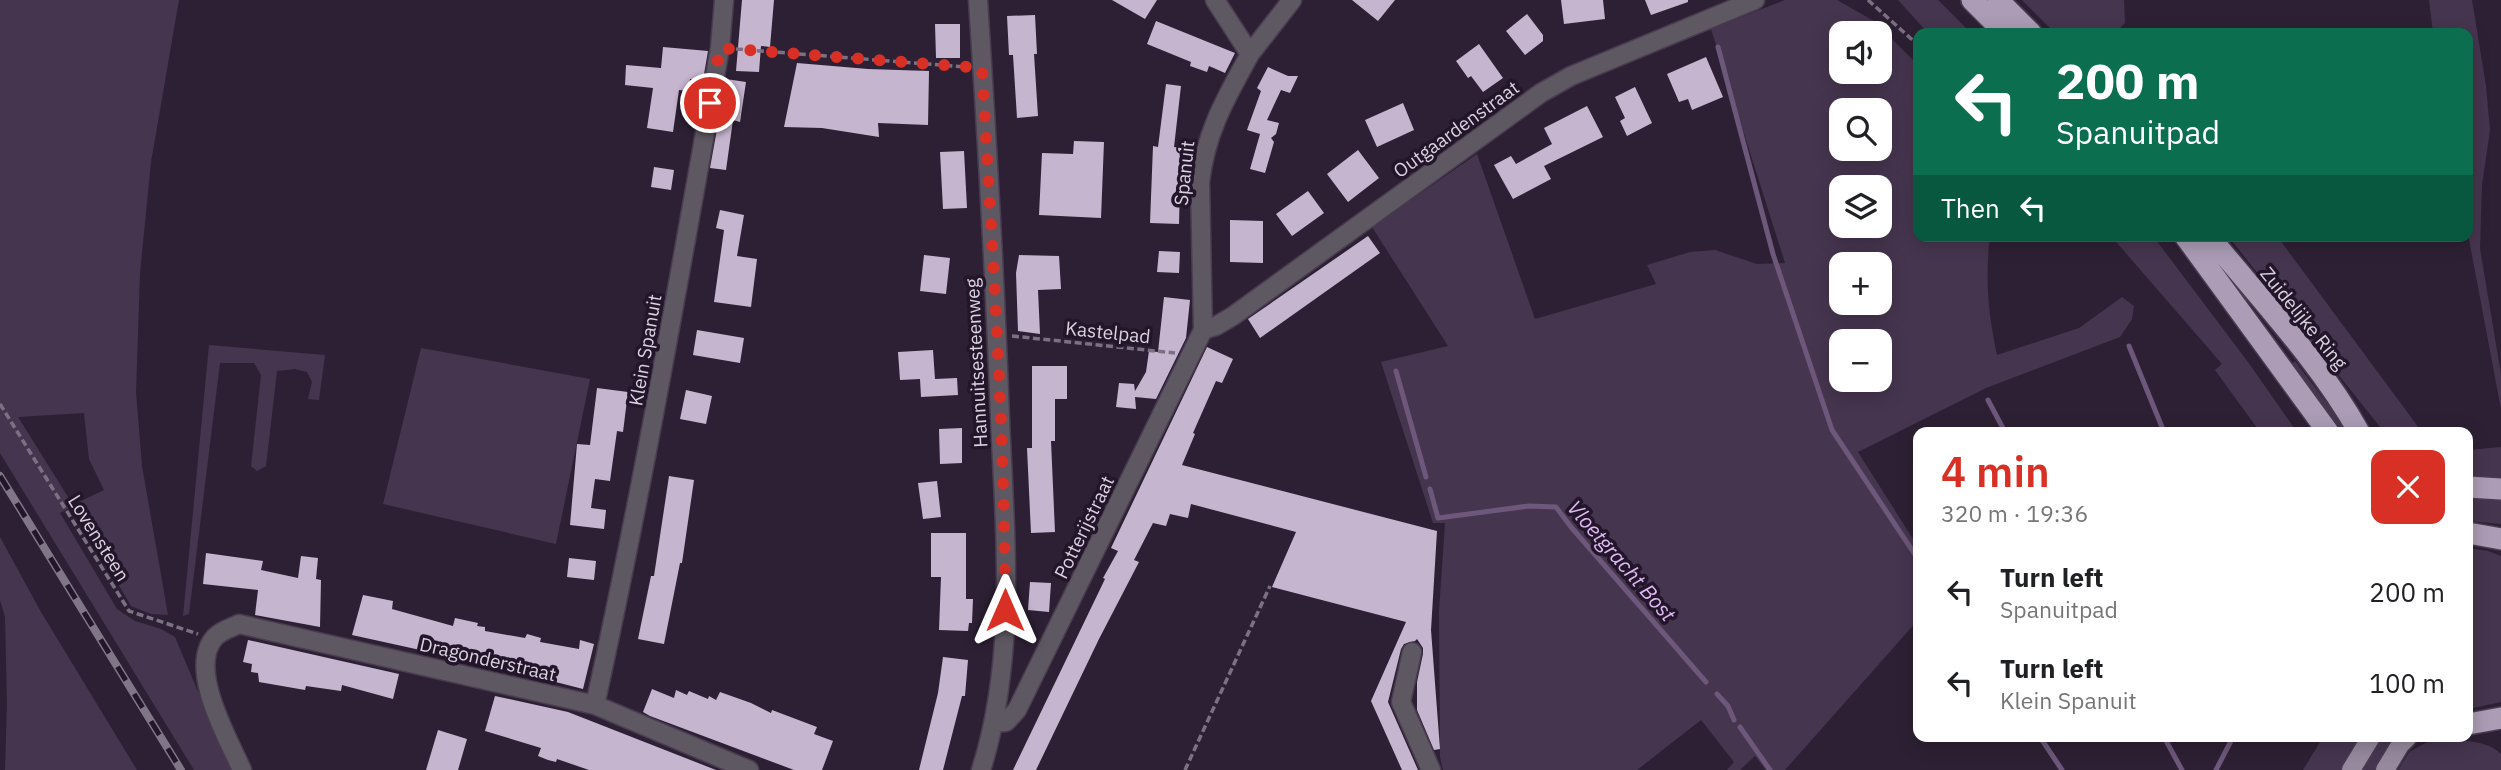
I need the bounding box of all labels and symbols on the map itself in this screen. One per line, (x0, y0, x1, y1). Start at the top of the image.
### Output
pin (680, 73, 740, 133)
street label: Outgaardenstraat (1388, 75, 1524, 183)
street label: Spanuit (1169, 139, 1199, 207)
street label: Zuidelijke Ring (2255, 262, 2353, 374)
street label: Hannuitsesteenweg (960, 278, 992, 448)
street label: Klein Spanuit (623, 292, 667, 408)
street label: Kastelpad (1064, 316, 1152, 348)
street label: Potterijstraat (1049, 472, 1119, 582)
street label: Lovensteen (63, 490, 135, 586)
water label: Vloetgracht Bost (1561, 494, 1683, 628)
position arrow (968, 573, 1042, 647)
street label: Dragonderstraat (417, 632, 559, 686)

